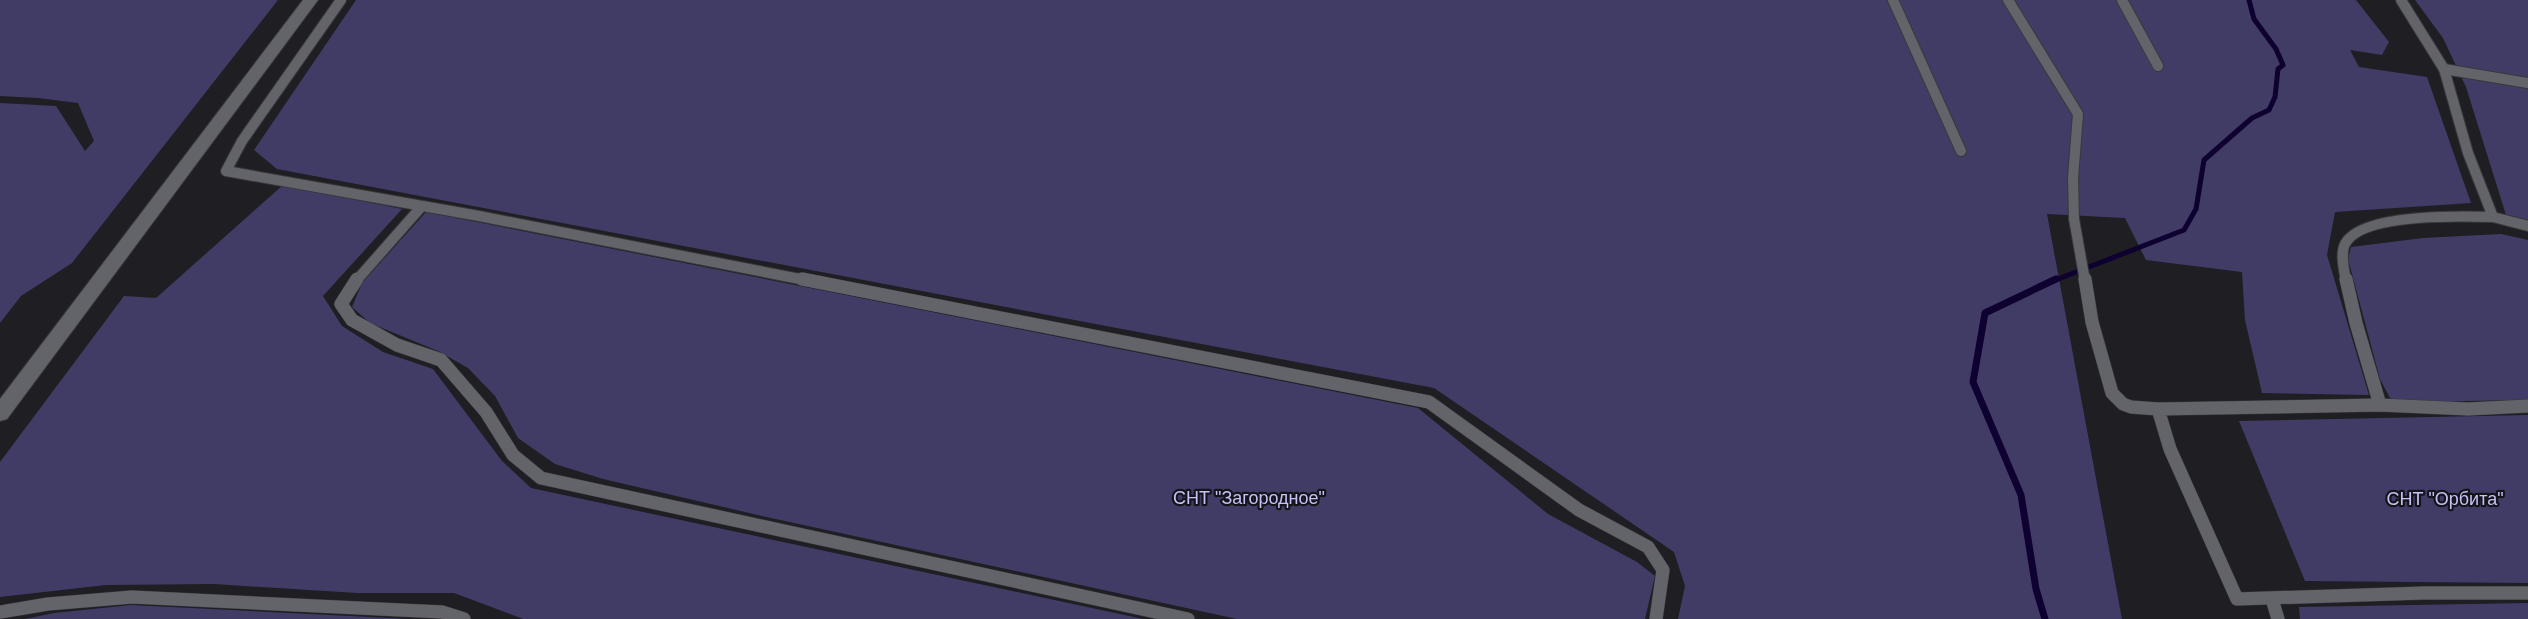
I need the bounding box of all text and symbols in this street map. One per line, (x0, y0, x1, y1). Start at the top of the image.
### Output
park label: СНТ "Загородное" (1173, 488, 1325, 508)
park label: CНТ "Орбита" (2386, 489, 2504, 509)

